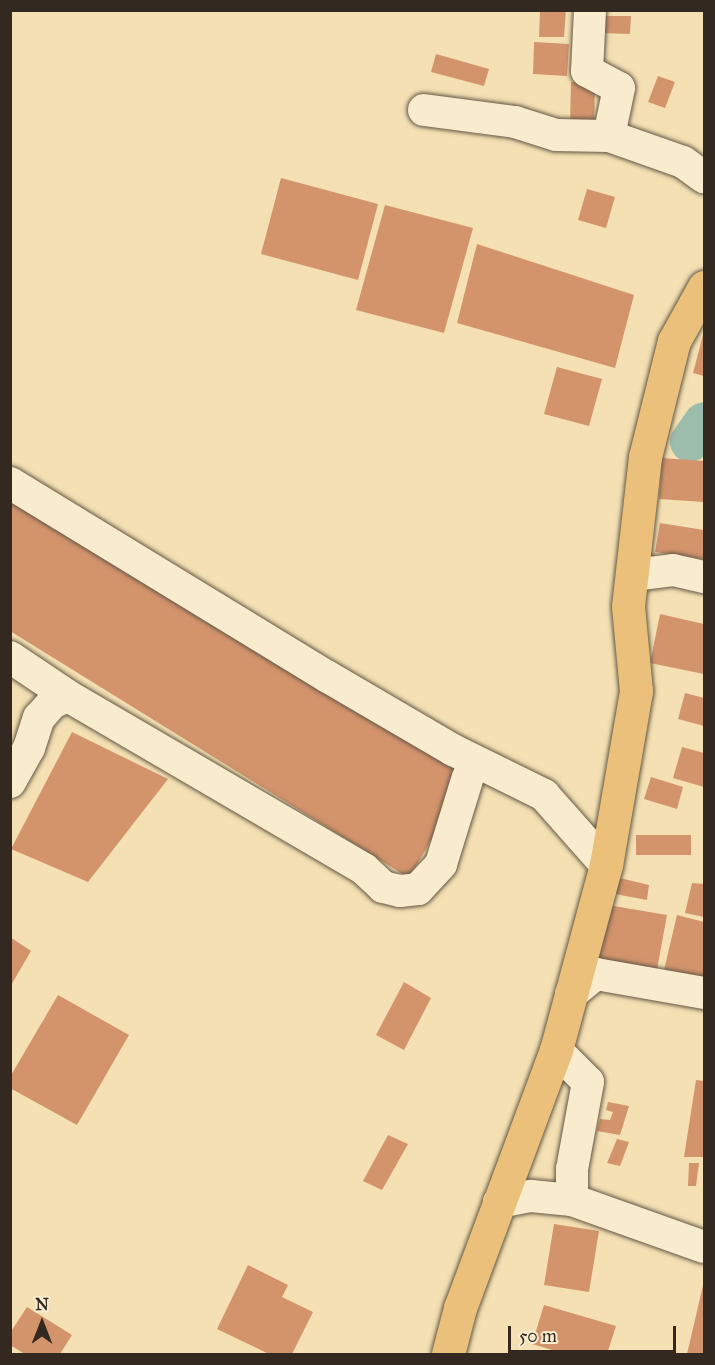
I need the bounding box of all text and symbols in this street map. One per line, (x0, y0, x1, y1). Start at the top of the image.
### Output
north arrow (12, 1293, 72, 1353)
text: N (35, 1295, 49, 1314)
scale bar (511, 1314, 679, 1352)
text: 50 m (519, 1325, 557, 1347)

